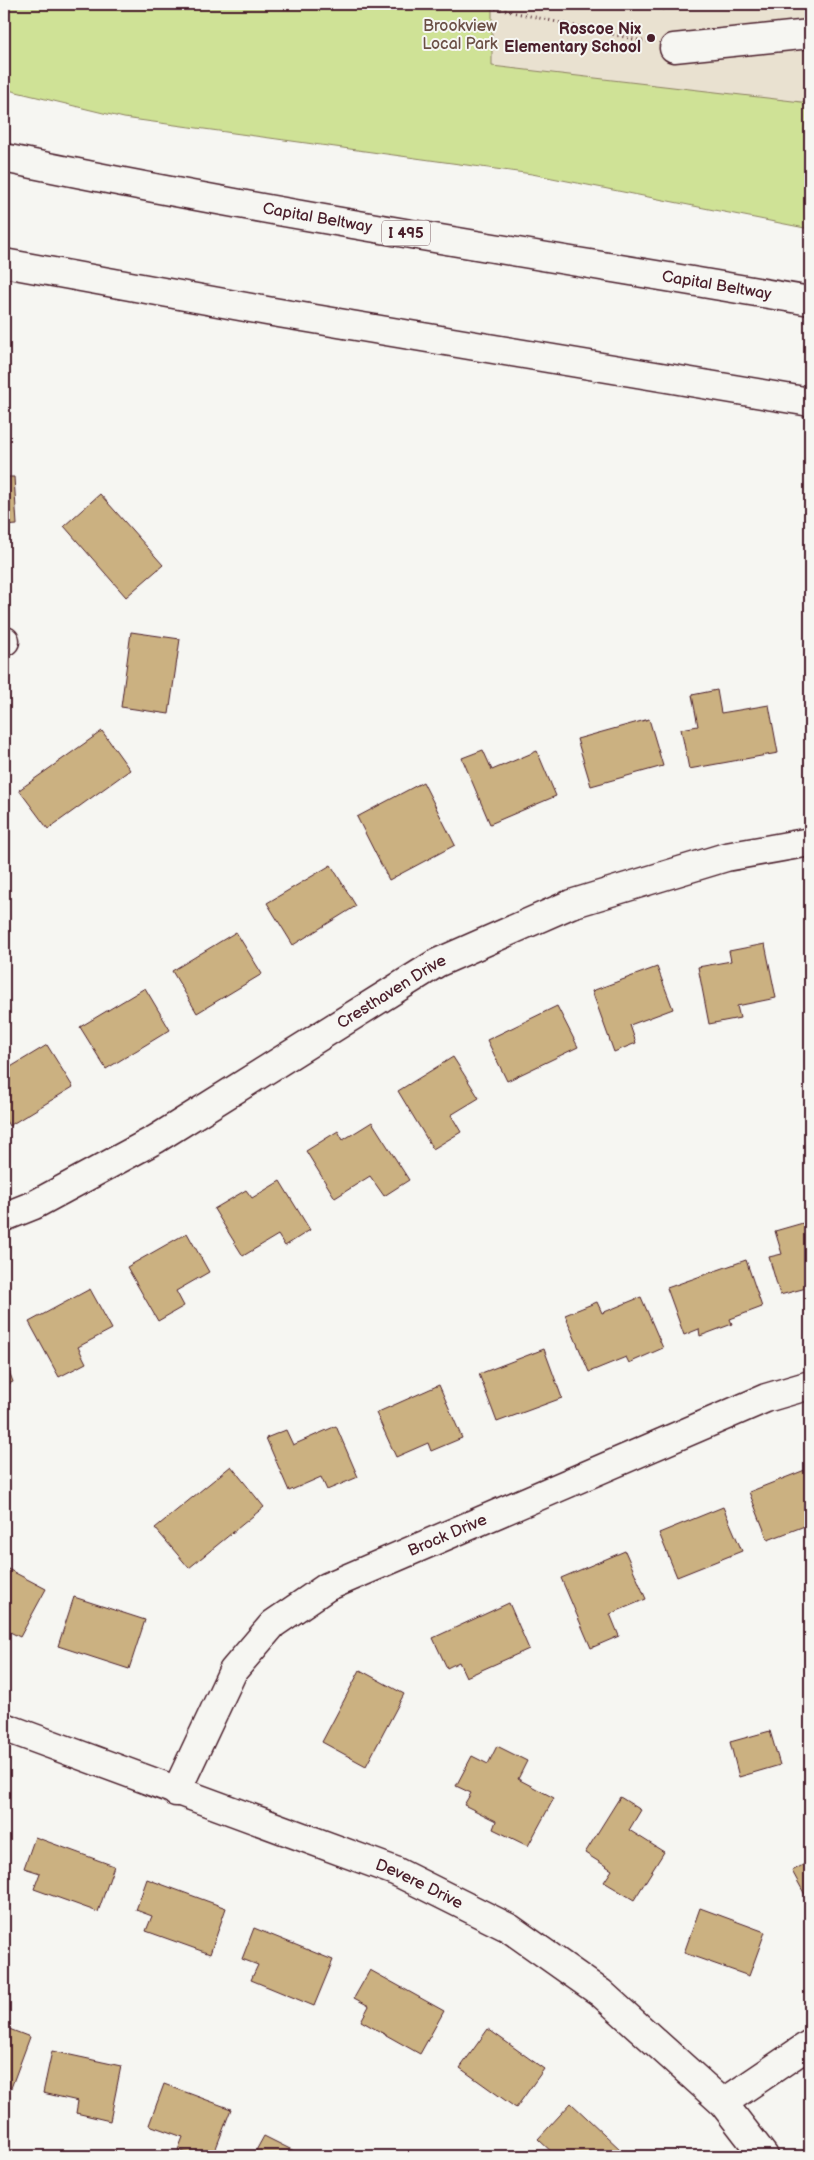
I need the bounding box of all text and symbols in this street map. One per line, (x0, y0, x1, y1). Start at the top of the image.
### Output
park label: Brookview Local Park (422, 17, 498, 54)
place label: Roscoe Nix Elementary School (504, 20, 641, 57)
marker: Roscoe Nix Elementary School (645, 32, 657, 44)
street label: Capital Beltway (261, 199, 374, 237)
road number: I 495 (382, 220, 430, 246)
street label: Capital Beltway (660, 267, 774, 304)
street label: Cresthaven Drive (334, 950, 450, 1033)
street label: Brock Drive (405, 1510, 490, 1560)
street label: Devere Drive (373, 1855, 467, 1913)

